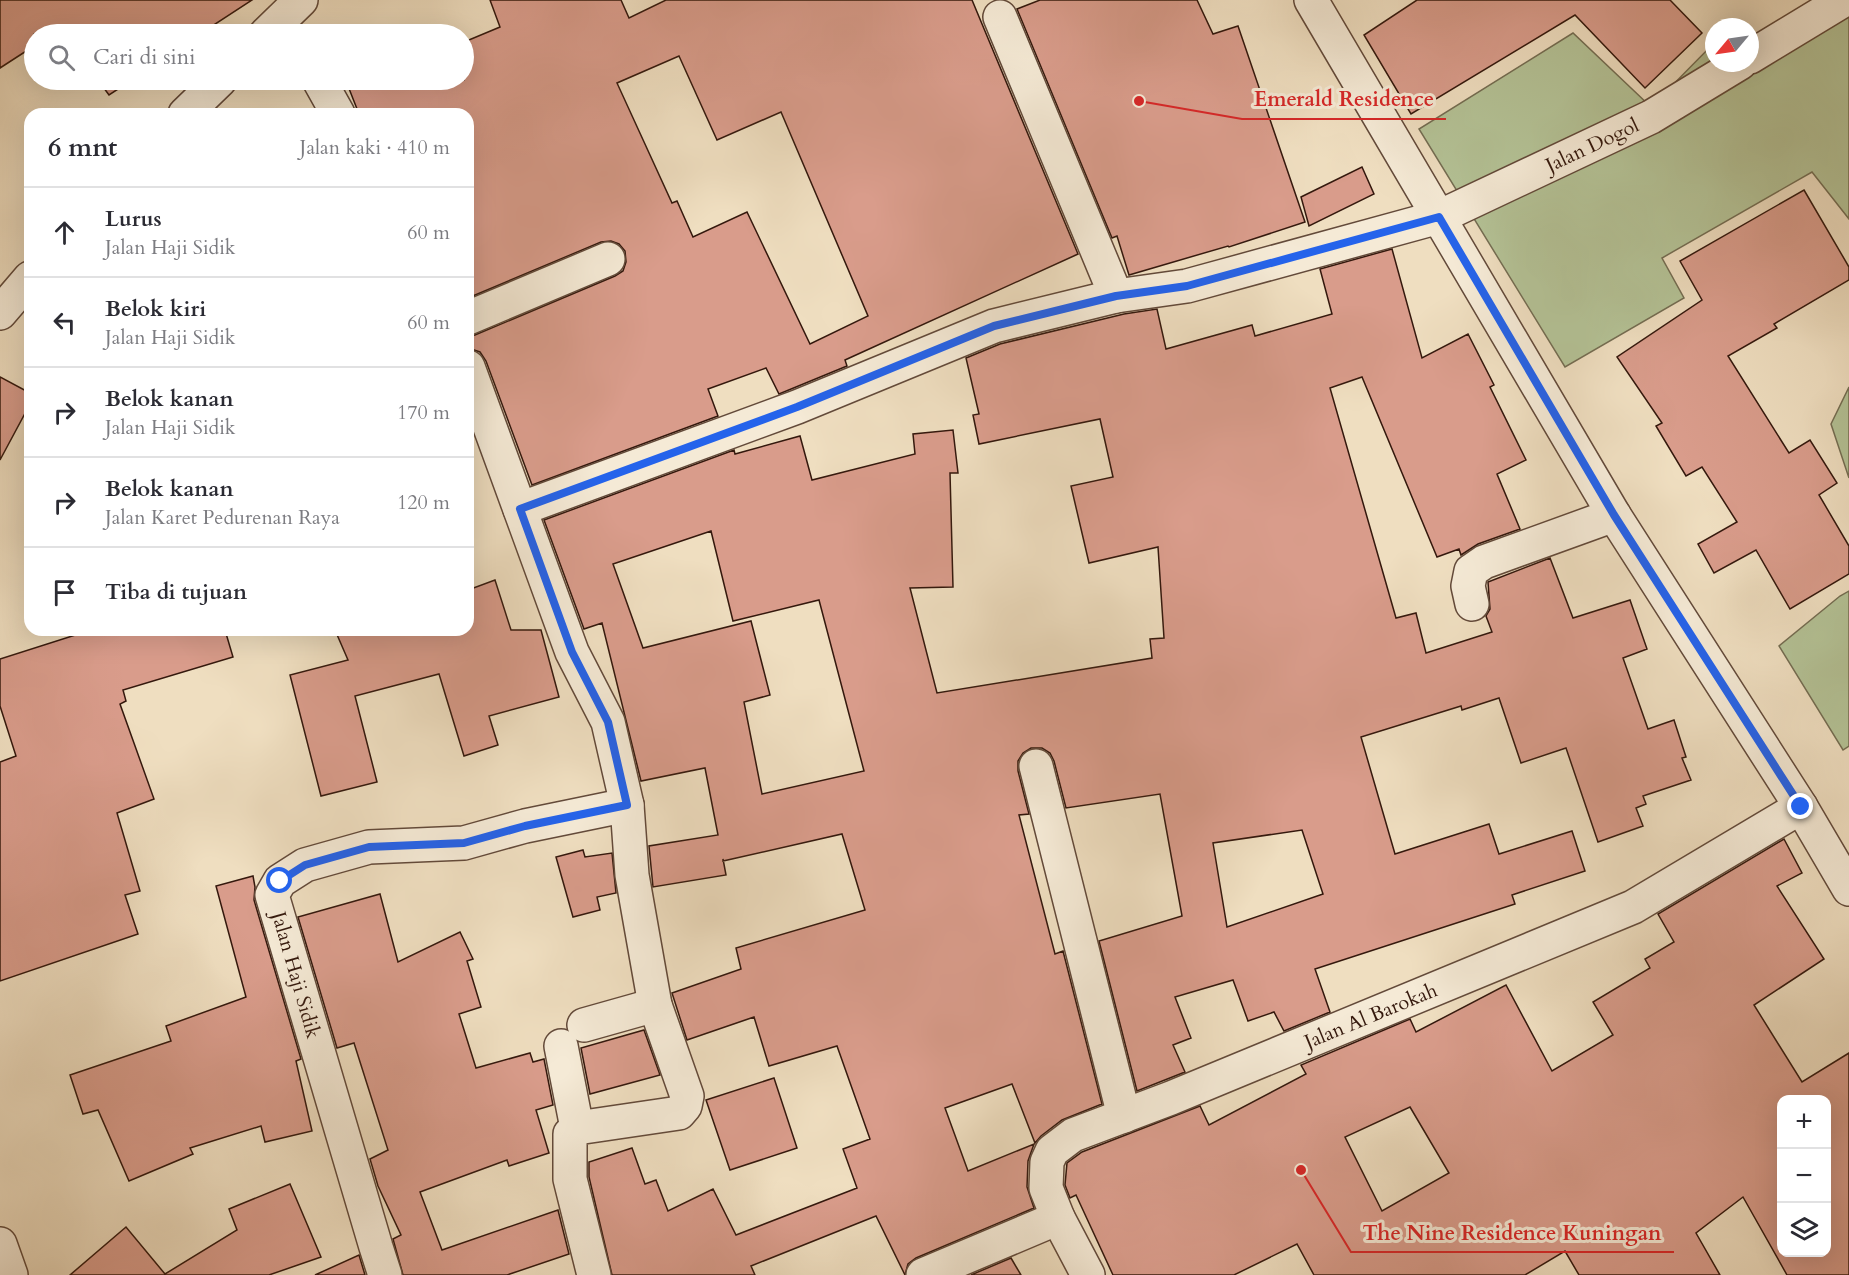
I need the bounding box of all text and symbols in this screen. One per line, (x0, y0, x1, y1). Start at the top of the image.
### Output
north arrow (1705, 18, 1759, 72)
search box (24, 24, 474, 90)
icon: search (45, 41, 78, 74)
text: Cari di sini (93, 42, 196, 72)
callout: Emerald Residence (1242, 80, 1446, 119)
text: Emerald Residence (1254, 85, 1434, 114)
street label: Jalan Dogol (1538, 111, 1643, 180)
text: 6 mnt (48, 130, 117, 165)
text: Jalan kaki · 410 m (300, 134, 450, 161)
text: Lurus (105, 204, 162, 234)
icon: ahead (48, 216, 81, 249)
text: 60 m (407, 219, 450, 246)
text: Jalan Haji Sidik (105, 234, 236, 261)
text: Belok kiri (105, 294, 206, 324)
icon: left (48, 306, 81, 339)
text: 60 m (407, 309, 450, 336)
text: Jalan Haji Sidik (105, 324, 236, 351)
text: Belok kanan (105, 384, 234, 414)
icon: right (48, 396, 81, 429)
text: 170 m (397, 399, 450, 426)
text: Jalan Haji Sidik (105, 414, 236, 441)
text: Belok kanan (105, 474, 234, 504)
icon: right (48, 486, 81, 519)
text: 120 m (397, 489, 450, 516)
text: Jalan Karet Pedurenan Raya (105, 504, 340, 531)
icon: arrive (48, 576, 81, 609)
text: Tiba di tujuan (105, 577, 247, 607)
route end (1787, 793, 1813, 819)
route start (266, 867, 292, 893)
street label: Jalan Haji Sidik (264, 906, 327, 1042)
street label: Jalan Al Barokah (1297, 976, 1441, 1056)
map controls (1777, 1095, 1831, 1257)
button: + (1777, 1095, 1831, 1149)
button: − (1777, 1149, 1831, 1203)
button: layers (1777, 1203, 1831, 1257)
callout: The Nine Residence Kuningan (1351, 1213, 1674, 1252)
text: The Nine Residence Kuningan (1362, 1219, 1662, 1248)

